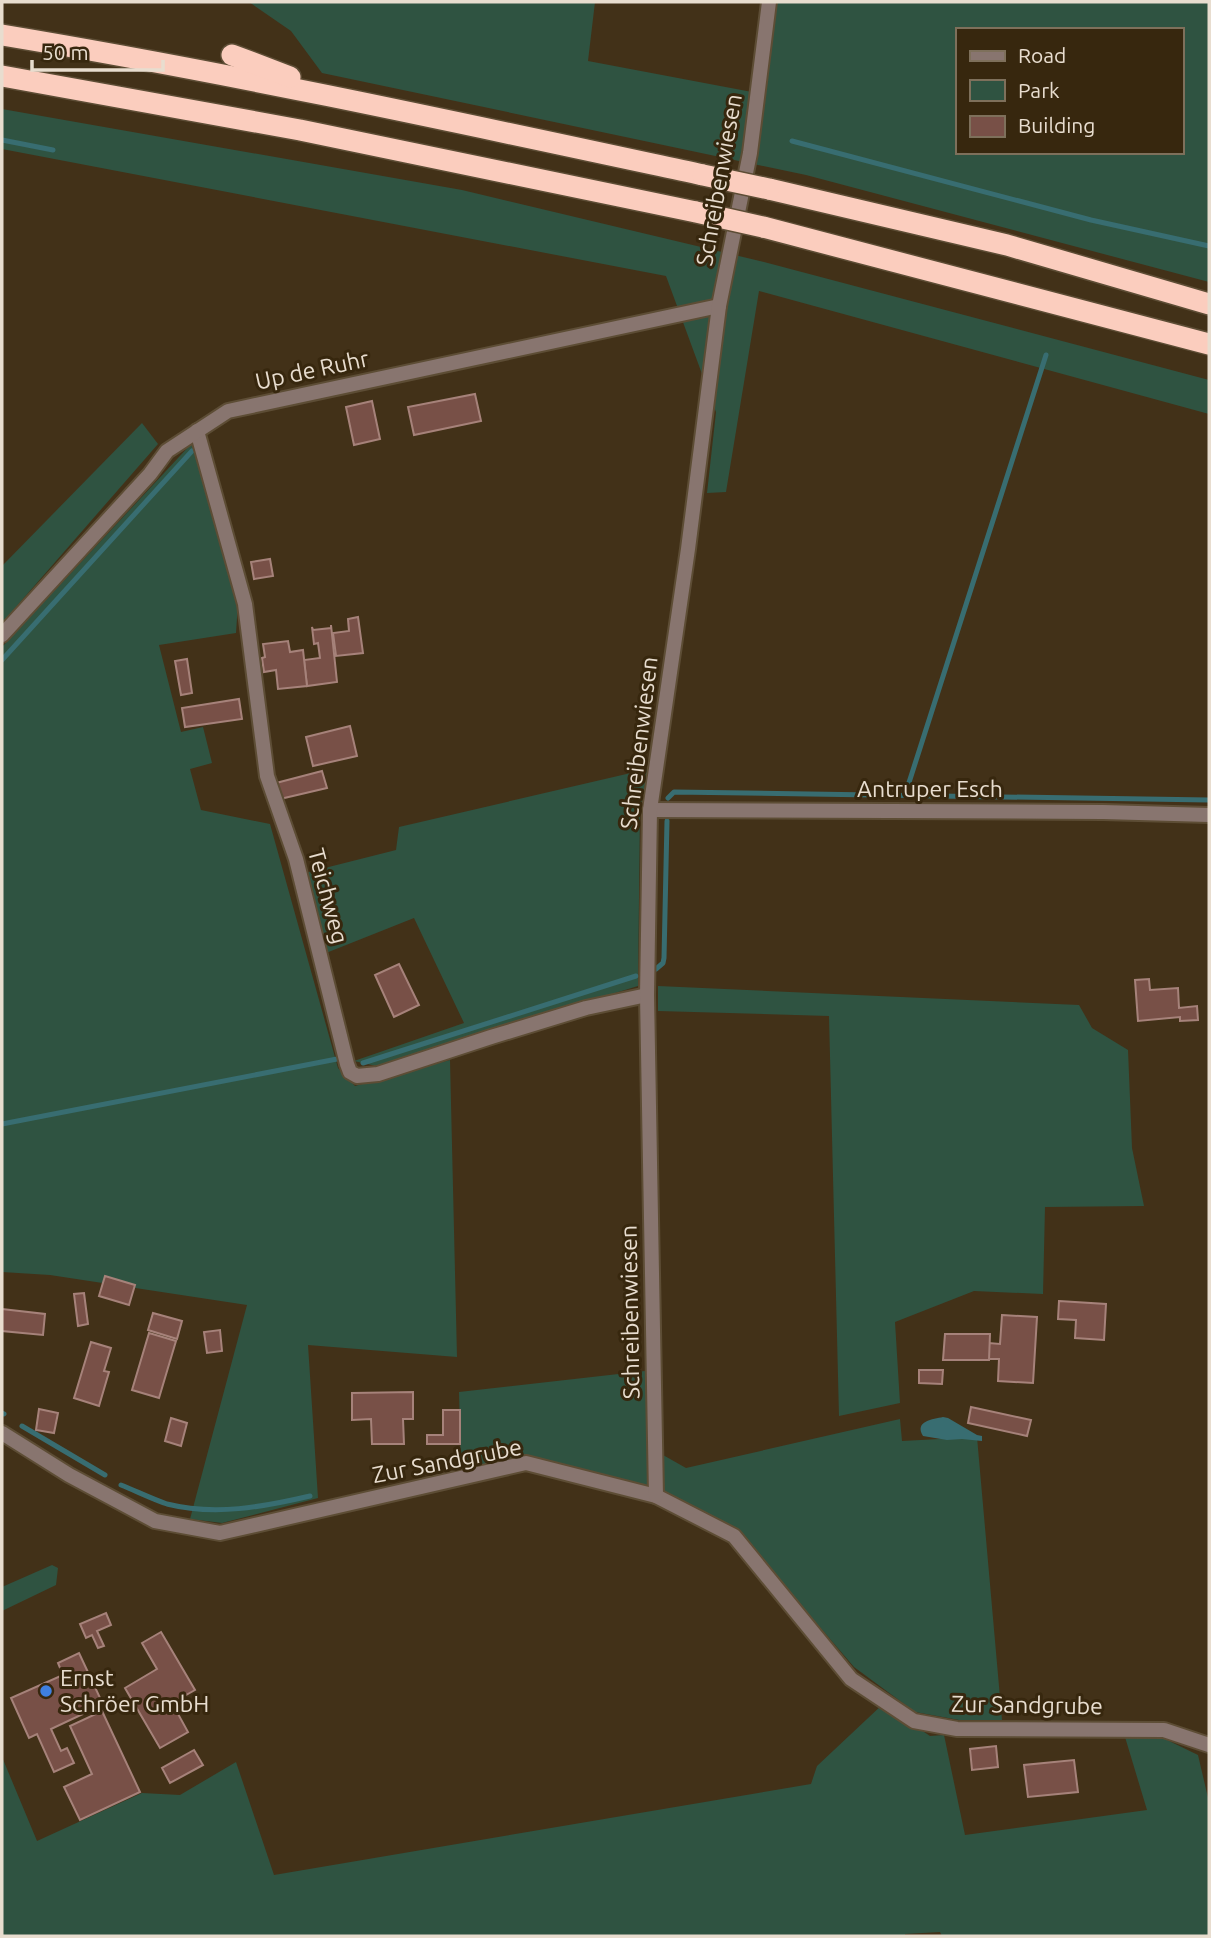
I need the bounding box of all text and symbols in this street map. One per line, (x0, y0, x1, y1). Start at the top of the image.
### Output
scale bar (32, 28, 163, 72)
legend (956, 28, 1183, 154)
text: 50 m (42, 40, 89, 64)
text: Road (1018, 43, 1066, 67)
text: Park (1018, 78, 1060, 102)
street label: Schreibenwiesen (691, 92, 746, 268)
text: Building (1018, 113, 1095, 137)
street label: Up de Ruhr (253, 345, 371, 394)
street label: Schreibenwiesen (615, 655, 662, 831)
street label: Antruper Esch (857, 776, 1003, 801)
street label: Teichweg (304, 846, 353, 946)
street label: Schreibenwiesen (615, 1225, 644, 1399)
street label: Zur Sandgrube (370, 1434, 524, 1487)
place label: Ernst Schröer GmbH (60, 1665, 209, 1716)
marker: Ernst Schröer GmbH (38, 1683, 54, 1699)
street label: Zur Sandgrube (951, 1691, 1103, 1718)

